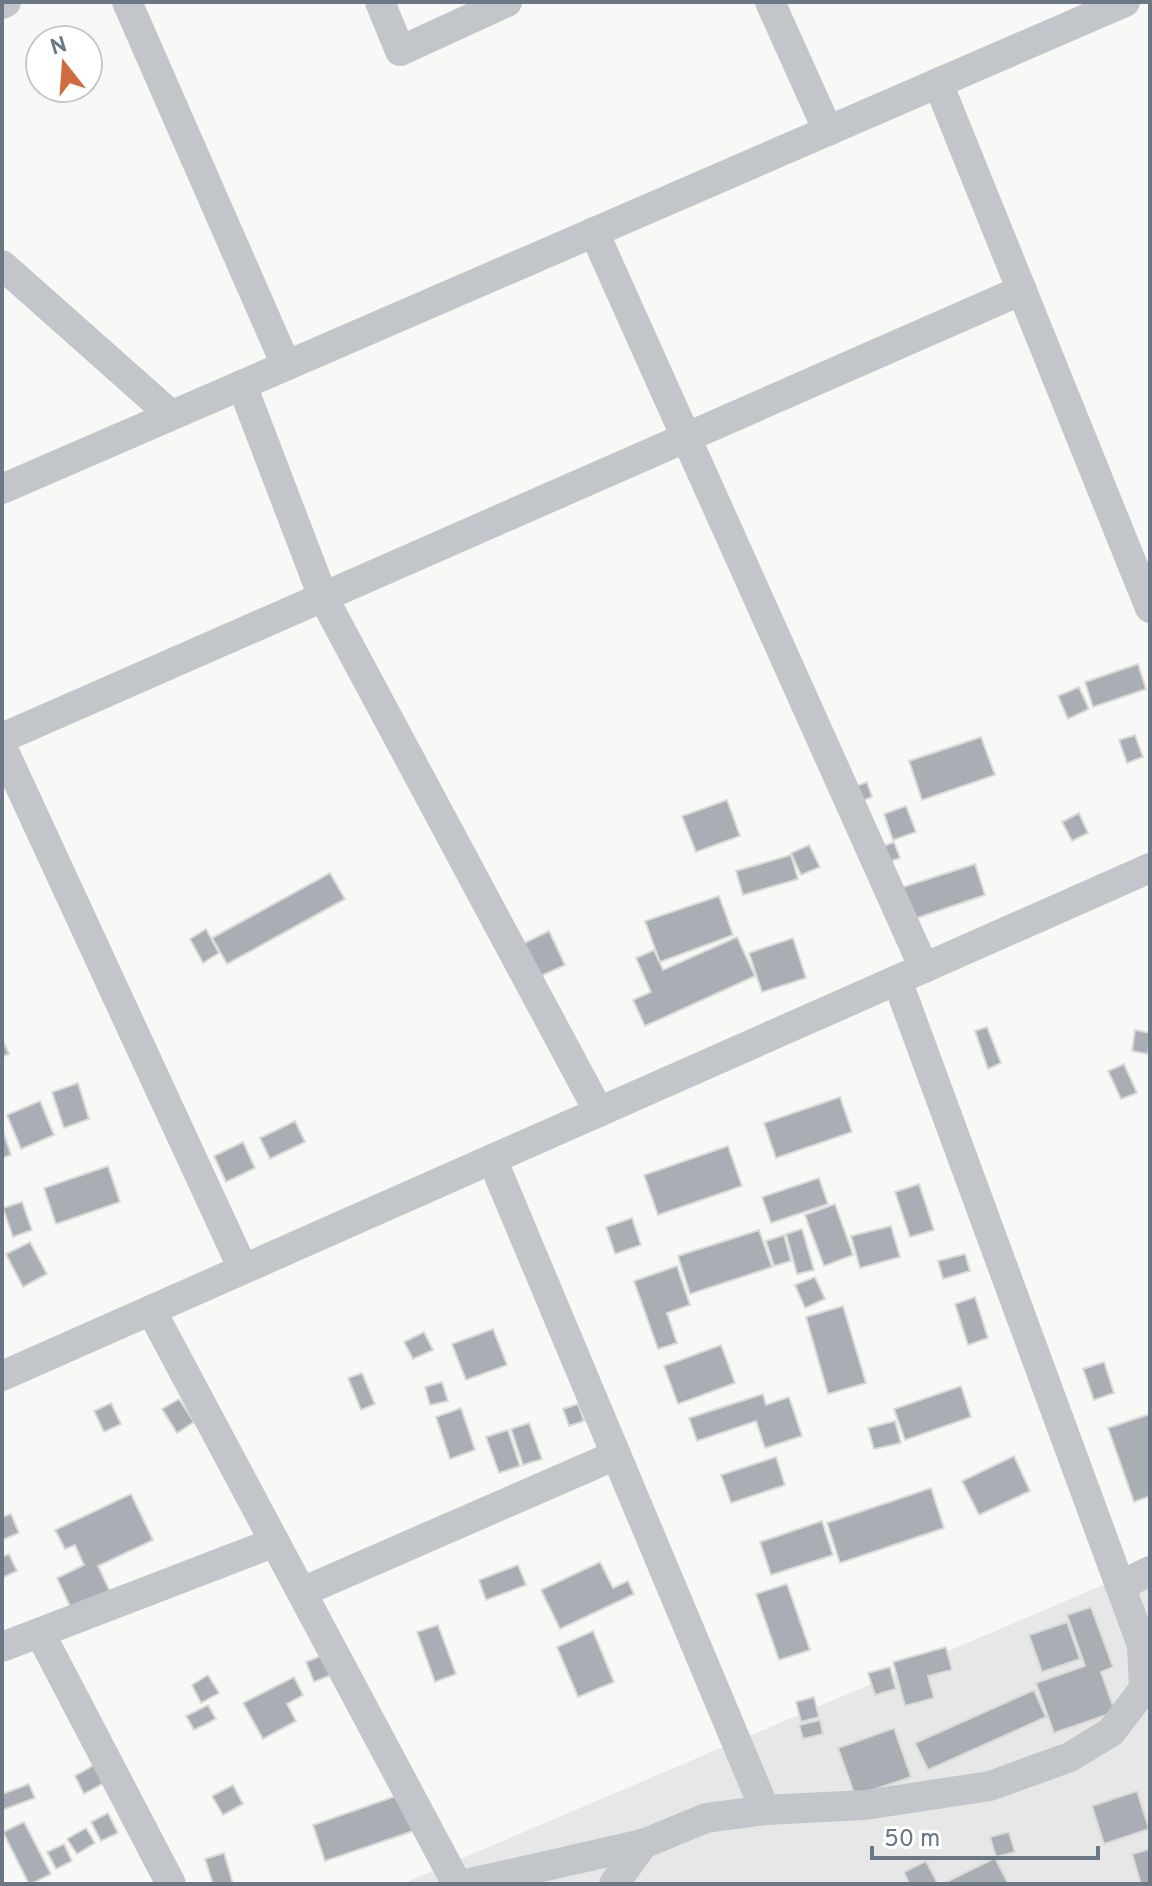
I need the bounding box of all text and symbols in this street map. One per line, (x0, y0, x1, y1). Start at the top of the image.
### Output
north arrow (24, 24, 104, 104)
text: N (47, 32, 70, 62)
scale bar (872, 1810, 1098, 1860)
text: 50 m (884, 1825, 940, 1855)

